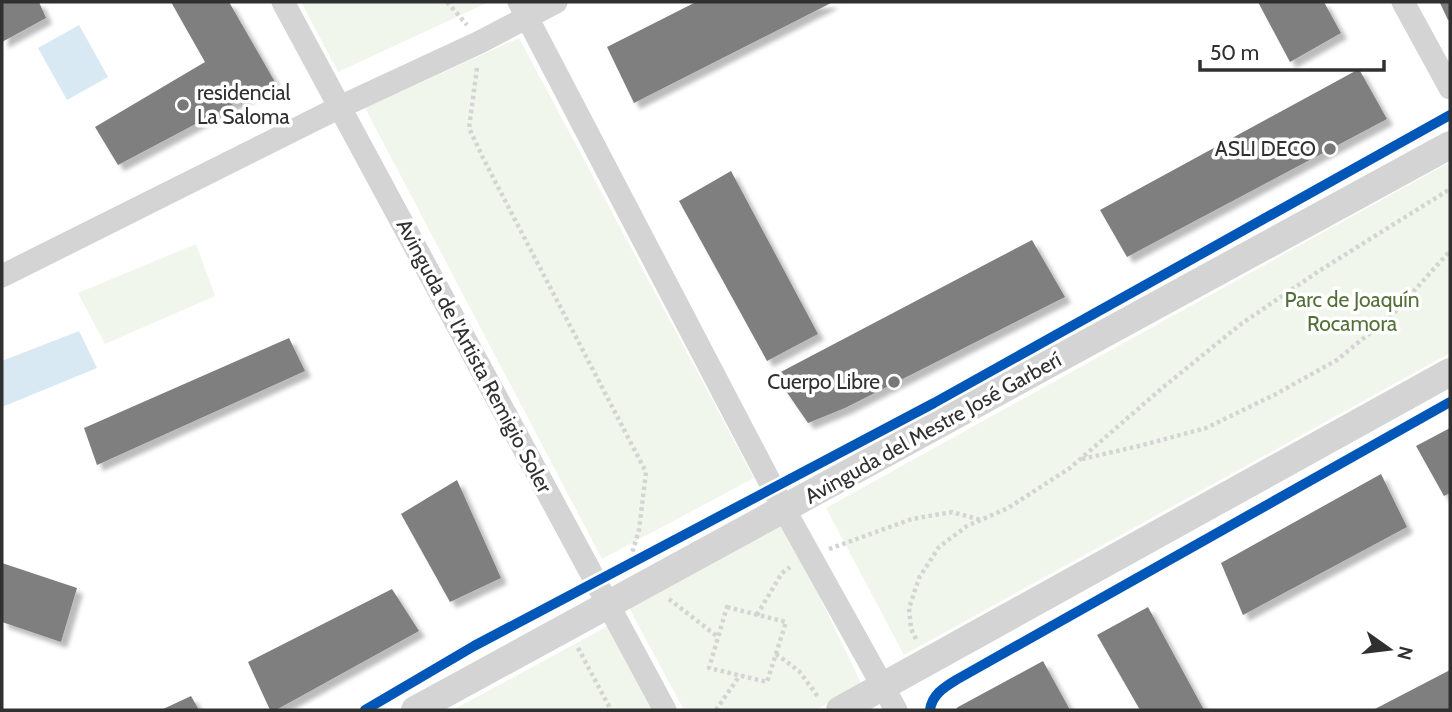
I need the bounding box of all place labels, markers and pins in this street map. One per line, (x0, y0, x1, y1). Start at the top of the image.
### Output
place label: residencial La Saloma (197, 80, 290, 129)
marker: residencial La Saloma (175, 97, 191, 113)
place label: ASLI DECO (1215, 136, 1316, 161)
marker: ASLI DECO (1322, 141, 1338, 157)
place label: Cuerpo Libre (767, 369, 880, 394)
marker: Cuerpo Libre (886, 374, 902, 390)

